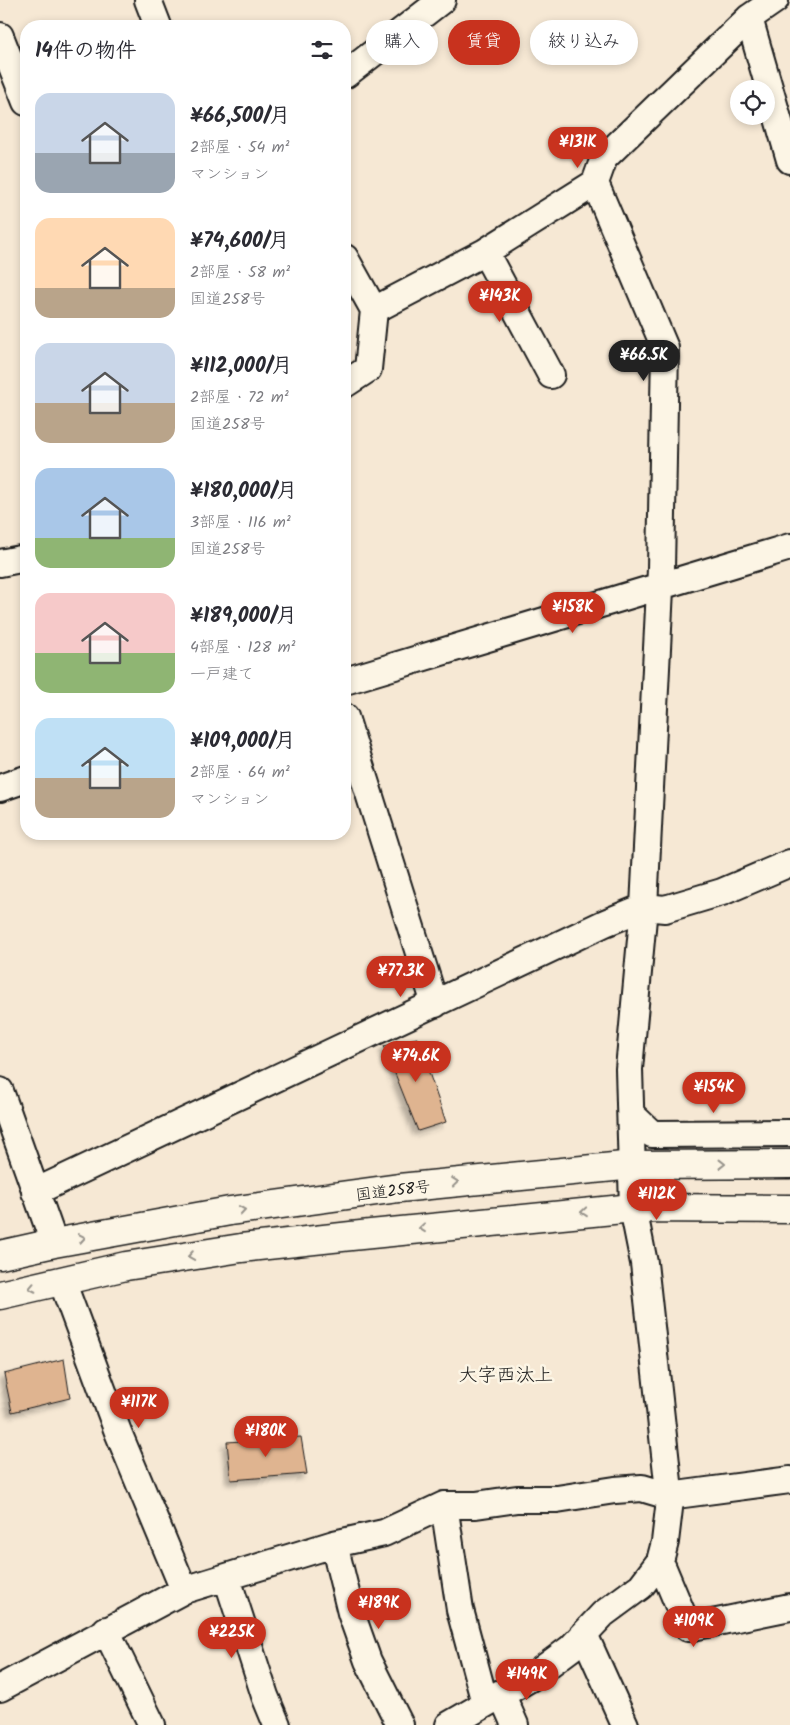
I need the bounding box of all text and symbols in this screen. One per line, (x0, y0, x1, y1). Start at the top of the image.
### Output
chip: 購入 (366, 20, 438, 65)
chip: 賃貸 (448, 20, 520, 65)
chip: 絞り込み (530, 20, 638, 65)
text: 14件の物件 (35, 35, 137, 68)
icon: filters (308, 36, 336, 64)
map controls (730, 80, 775, 125)
button: locate (730, 80, 775, 125)
text: ¥66,500/月 (190, 100, 290, 133)
icon: home (75, 113, 135, 173)
pin: ¥131K (543, 126, 613, 169)
text: ¥131K (559, 130, 597, 155)
text: 2部屋 · 54 m² (190, 135, 289, 160)
text: マンション (190, 162, 269, 187)
text: ¥74,600/月 (190, 225, 290, 258)
icon: home (75, 238, 135, 298)
text: 2部屋 · 58 m² (190, 260, 290, 285)
pin: ¥143K (465, 280, 535, 323)
text: ¥143K (479, 284, 521, 309)
text: 国道258号 (190, 287, 266, 312)
pin: ¥66.5K (603, 340, 685, 382)
text: ¥66.5K (620, 343, 668, 368)
text: ¥112,000/月 (190, 350, 293, 383)
icon: home (75, 363, 135, 423)
text: 2部屋 · 72 m² (190, 385, 289, 410)
text: 国道258号 (190, 412, 266, 437)
text: ¥180,000/月 (190, 475, 297, 508)
icon: home (75, 488, 135, 548)
text: 3部屋 · 116 m² (190, 510, 291, 535)
text: 国道258号 (190, 537, 266, 562)
pin: ¥158K (538, 592, 608, 634)
text: ¥158K (552, 595, 594, 620)
text: ¥189,000/月 (190, 600, 297, 633)
icon: home (75, 613, 135, 673)
text: 4部屋 · 128 m² (190, 635, 295, 660)
text: 一戸建て (190, 662, 254, 687)
text: ¥109,000/月 (190, 725, 295, 758)
icon: home (75, 738, 135, 798)
text: 2部屋 · 64 m² (190, 760, 290, 785)
text: マンション (190, 787, 269, 812)
pin: ¥77.3K (360, 956, 442, 998)
text: ¥77.3K (377, 959, 425, 984)
pin: ¥74.6K (375, 1040, 457, 1083)
text: ¥74.6K (392, 1044, 440, 1069)
pin: ¥154K (679, 1072, 749, 1114)
text: ¥154K (693, 1075, 735, 1100)
one-way arrow (718, 1159, 726, 1169)
street label: 国道258号 (354, 1174, 432, 1208)
one-way arrow (451, 1177, 459, 1188)
pin: ¥112K (622, 1178, 692, 1221)
text: ¥112K (638, 1182, 676, 1207)
one-way arrow (238, 1205, 246, 1216)
one-way arrow (580, 1206, 588, 1217)
one-way arrow (418, 1222, 426, 1233)
one-way arrow (78, 1234, 86, 1244)
one-way arrow (187, 1250, 196, 1260)
one-way arrow (28, 1282, 37, 1293)
district label: 大字西汰上 (458, 1361, 554, 1391)
pin: ¥117K (104, 1386, 174, 1429)
text: ¥117K (121, 1390, 157, 1415)
pin: ¥180K (231, 1416, 301, 1458)
text: ¥180K (245, 1419, 287, 1444)
pin: ¥189K (344, 1588, 414, 1630)
text: ¥189K (358, 1591, 400, 1616)
pin: ¥109K (659, 1606, 729, 1648)
text: ¥109K (674, 1609, 714, 1634)
pin: ¥225K (197, 1616, 267, 1659)
text: ¥225K (209, 1620, 255, 1645)
pin: ¥149K (492, 1658, 562, 1701)
text: ¥149K (506, 1662, 548, 1687)

